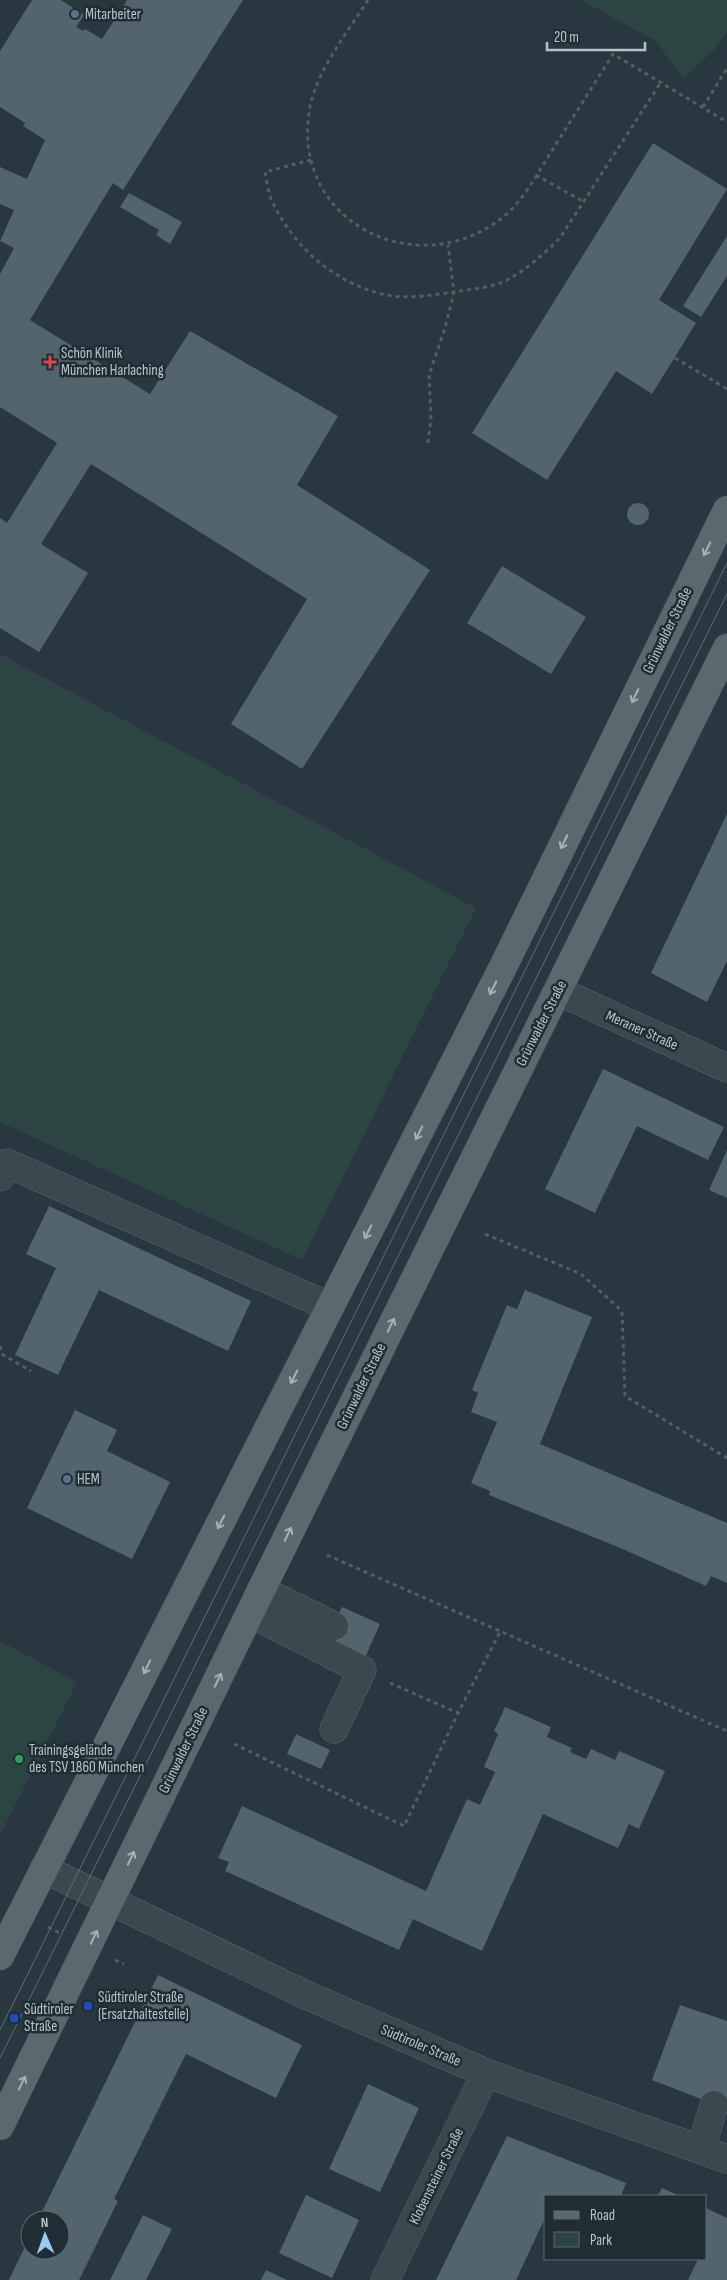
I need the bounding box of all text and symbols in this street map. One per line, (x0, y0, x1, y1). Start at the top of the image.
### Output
place label: Mitarbeiter (85, 5, 142, 24)
marker: Mitarbeiter (69, 8, 81, 20)
scale bar (547, 20, 644, 52)
text: 20 m (554, 28, 579, 47)
place label: Schön Klinik München Harlaching (61, 344, 164, 380)
marker: Schön Klinik München Harlaching (43, 355, 57, 369)
one-way arrow (702, 541, 711, 556)
street label: Grünwalder Straße (638, 584, 696, 676)
one-way arrow (630, 688, 640, 703)
one-way arrow (559, 834, 569, 849)
street label: Grünwalder Straße (512, 977, 571, 1069)
one-way arrow (488, 980, 497, 995)
street label: Meraner Straße (603, 1006, 681, 1055)
one-way arrow (414, 1125, 424, 1140)
one-way arrow (363, 1224, 372, 1239)
one-way arrow (387, 1318, 396, 1333)
street label: Grünwalder Straße (332, 1340, 390, 1432)
one-way arrow (289, 1369, 298, 1384)
place label: HEM (77, 1470, 100, 1489)
marker: HEM (61, 1473, 73, 1485)
one-way arrow (216, 1514, 225, 1529)
one-way arrow (284, 1527, 294, 1542)
one-way arrow (142, 1659, 151, 1674)
one-way arrow (214, 1673, 223, 1688)
street label: Grünwalder Straße (154, 1704, 212, 1796)
place label: Trainingsgelände des TSV 1860 München (29, 1741, 145, 1777)
marker: Trainingsgelände des TSV 1860 München (13, 1753, 25, 1765)
one-way arrow (127, 1851, 137, 1866)
one-way arrow (89, 1930, 99, 1945)
place label: Südtiroler Straße (Ersatzhaltestelle) (98, 1988, 189, 2024)
place label: Südtiroler Straße (24, 2000, 74, 2036)
marker: Südtiroler Straße (Ersatzhaltestelle) (82, 2000, 94, 2012)
marker: Südtiroler Straße (8, 2012, 20, 2024)
street label: Südtiroler Straße (378, 2020, 464, 2071)
one-way arrow (18, 2076, 27, 2091)
street label: Klobensteiner Straße (405, 2125, 468, 2228)
legend (544, 2195, 707, 2260)
text: Road (590, 2206, 615, 2225)
north arrow (20, 2210, 70, 2260)
text: N (41, 2214, 49, 2231)
text: Park (590, 2231, 612, 2250)

